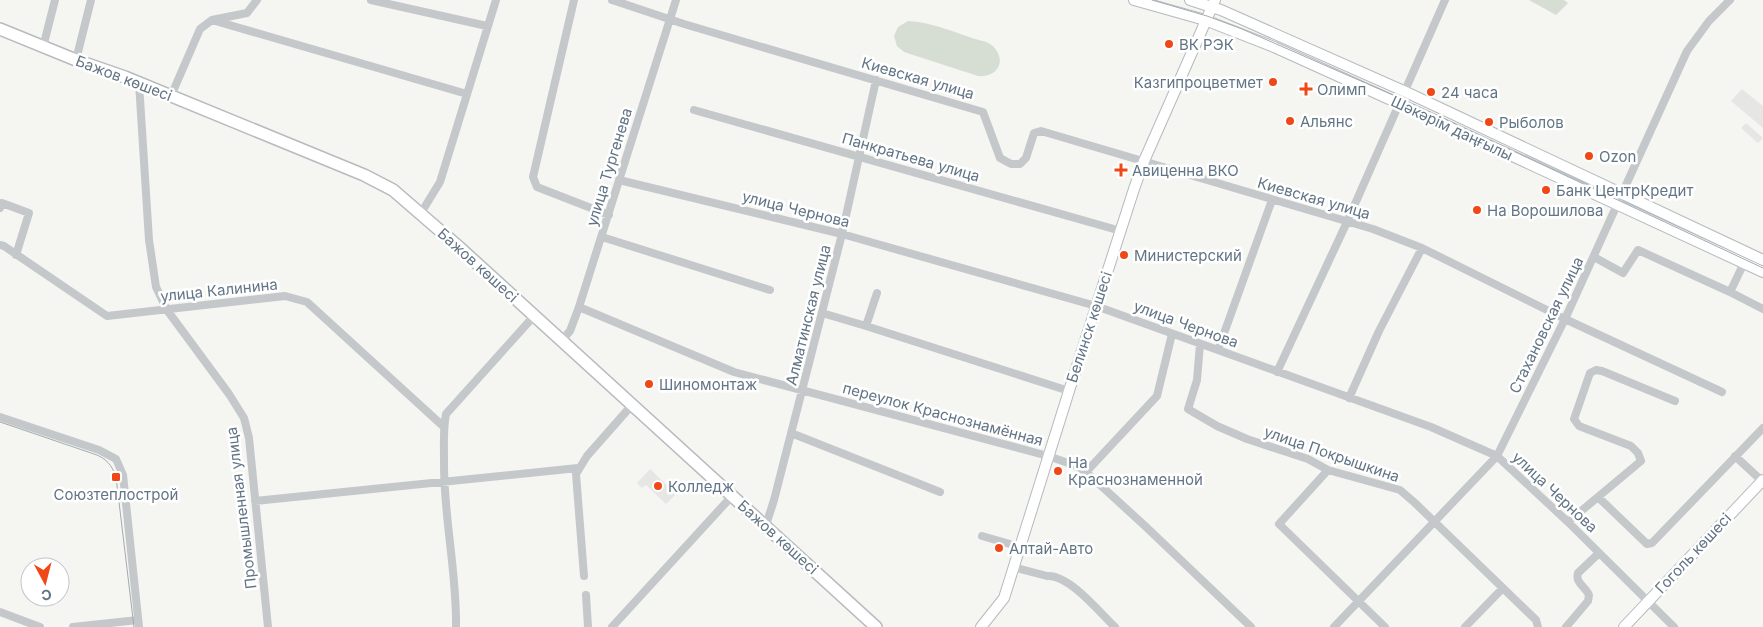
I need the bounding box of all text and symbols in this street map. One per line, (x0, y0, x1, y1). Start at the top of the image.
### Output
place label: ВК РЭК (1179, 35, 1234, 54)
marker: ВК РЭК (1163, 38, 1175, 50)
street label: Бажов көшесі (73, 51, 175, 105)
street label: Киевская улица (859, 53, 977, 103)
place label: Казгипроцветмет (1134, 73, 1263, 92)
marker: Казгипроцветмет (1267, 76, 1279, 88)
place label: Олимп (1317, 80, 1366, 99)
marker: Олимп (1299, 82, 1313, 96)
place label: 24 часа (1441, 83, 1498, 102)
marker: 24 часа (1425, 86, 1437, 98)
street label: Шәкәрім даңғылы (1388, 91, 1516, 165)
street label: улица Тургенева (582, 106, 636, 228)
place label: Альянс (1300, 112, 1353, 131)
place label: Рыболов (1499, 113, 1564, 132)
marker: Альянс (1284, 115, 1296, 127)
marker: Рыболов (1483, 116, 1495, 128)
street label: Панкратьева улица (840, 128, 982, 186)
place label: Ozon (1599, 147, 1636, 166)
marker: Ozon (1583, 150, 1595, 162)
place label: Авиценна ВКО (1132, 161, 1239, 180)
marker: Авиценна ВКО (1114, 163, 1128, 177)
street label: Киевская улица (1255, 173, 1373, 223)
place label: Банк ЦентрКредит (1556, 181, 1693, 200)
marker: Банк ЦентрКредит (1540, 184, 1552, 196)
street label: улица Чернова (740, 186, 852, 232)
place label: На Ворошилова (1487, 201, 1604, 220)
marker: На Ворошилова (1471, 204, 1483, 216)
street label: Бажов көшесі (434, 224, 522, 306)
street label: Алматинская улица (781, 243, 835, 387)
place label: Министерский (1134, 246, 1242, 265)
marker: Министерский (1118, 249, 1130, 261)
street label: Стахановская улица (1505, 254, 1587, 396)
street label: Белинск көшесі (1062, 269, 1116, 385)
street label: улица Калинина (159, 274, 279, 306)
street label: улица Чернова (1131, 296, 1241, 352)
place label: Шиномонтаж (659, 375, 757, 394)
marker: Шиномонтаж (643, 378, 655, 390)
street label: переулок Краснознамённая (841, 378, 1045, 450)
street label: улица Покрышкина (1262, 422, 1402, 486)
street label: Промышленная улица (222, 426, 260, 590)
street label: улица Чернова (1508, 448, 1602, 536)
place label: На Краснознаменной (1068, 453, 1203, 489)
marker: На Краснознаменной (1052, 465, 1064, 477)
marker: Союзтеплострой (110, 471, 122, 483)
place label: Колледж (668, 477, 734, 496)
marker: Колледж (652, 480, 664, 492)
place label: Союзтеплострой (54, 485, 178, 504)
street label: Бажов көшесі (734, 496, 822, 578)
street label: Гоголь көшесі (1651, 509, 1735, 597)
place label: Алтай-Авто (1009, 539, 1093, 558)
marker: Алтай-Авто (993, 542, 1005, 554)
north arrow (20, 557, 70, 607)
text: С (40, 586, 53, 604)

